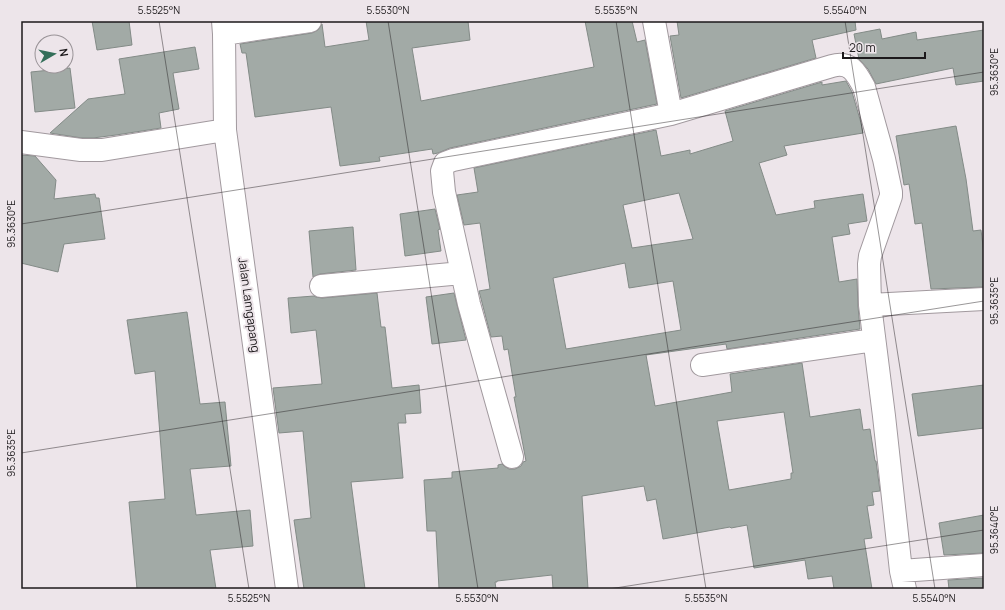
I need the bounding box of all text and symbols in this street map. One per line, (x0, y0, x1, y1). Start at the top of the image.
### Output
text: 5.5525°N (138, 3, 180, 17)
text: 5.5530°N (367, 3, 410, 17)
text: 5.5535°N (595, 3, 637, 17)
text: 5.5540°N (823, 3, 867, 17)
north arrow (34, 34, 74, 74)
scale bar (843, 34, 925, 60)
text: 20 m (849, 39, 876, 56)
text: N (56, 47, 72, 58)
text: 95.3630°E (987, 48, 1001, 96)
text: 95.3630°E (4, 200, 18, 248)
street label: Jalan Lamgapang (234, 256, 265, 354)
text: 95.3635°E (987, 277, 1001, 325)
text: 95.3635°E (4, 429, 18, 477)
text: 95.3640°E (987, 505, 1001, 554)
text: 5.5525°N (228, 591, 270, 605)
text: 5.5530°N (456, 591, 499, 605)
text: 5.5535°N (685, 591, 727, 605)
text: 5.5540°N (912, 591, 956, 605)

